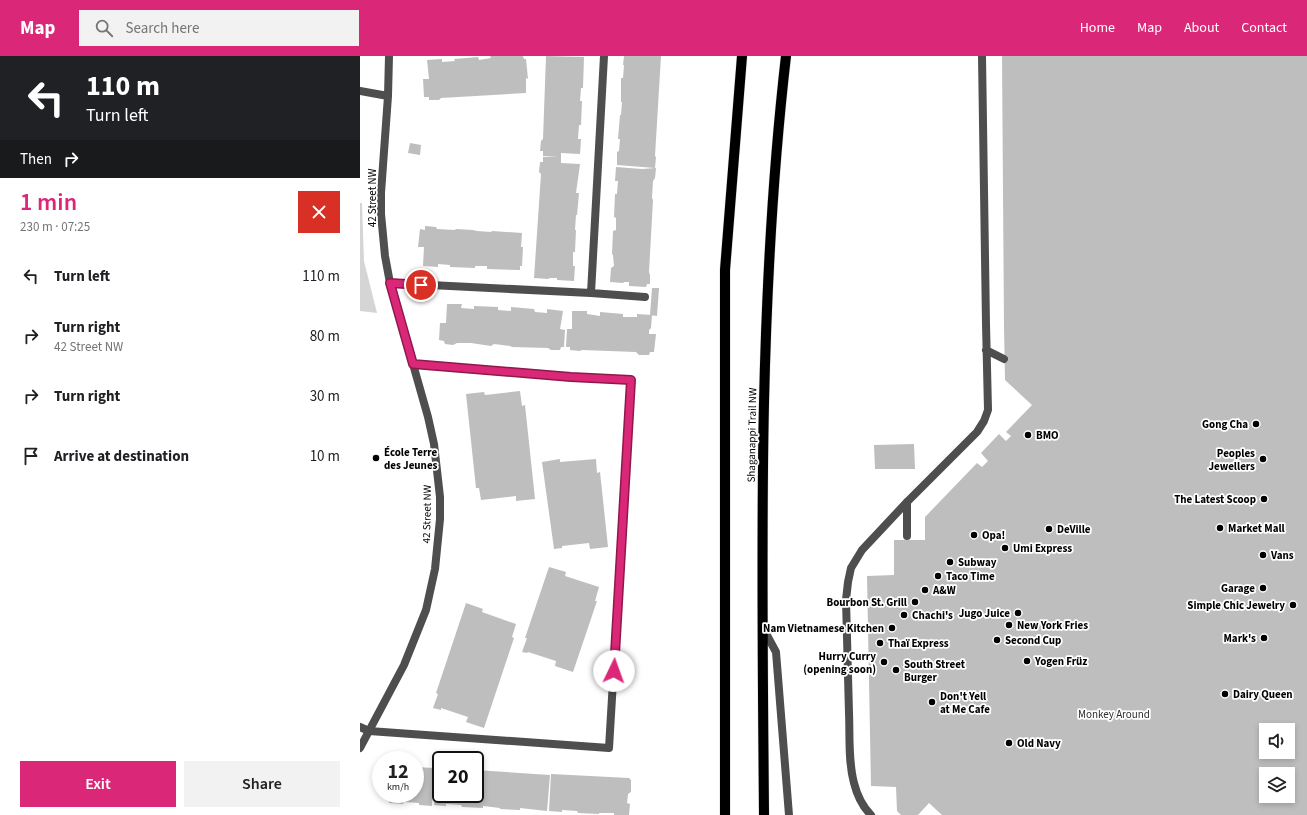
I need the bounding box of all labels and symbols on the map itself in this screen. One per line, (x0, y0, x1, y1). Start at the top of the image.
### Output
street label: 42 Street NW (365, 168, 380, 227)
pin (404, 268, 438, 302)
street label: Shaganappi Trail NW (744, 387, 760, 483)
place label: Gong Cha (1202, 417, 1248, 432)
marker: Gong Cha (1251, 419, 1261, 429)
place label: BMO (1036, 428, 1059, 443)
marker: BMO (1023, 430, 1033, 440)
place label: École Terre des Jeunes (384, 445, 438, 473)
place label: Peoples Jewellers (1208, 446, 1255, 474)
marker: École Terre des Jeunes (371, 453, 381, 463)
marker: Peoples Jewellers (1258, 454, 1268, 464)
street label: 42 Street NW (419, 484, 435, 543)
place label: The Latest Scoop (1174, 492, 1256, 507)
marker: The Latest Scoop (1259, 494, 1269, 504)
place label: Market Mall (1228, 521, 1286, 536)
place label: DeVille (1057, 522, 1091, 537)
marker: Market Mall (1215, 523, 1225, 533)
marker: DeVille (1044, 524, 1054, 534)
place label: Opa! (982, 528, 1005, 543)
marker: Opa! (969, 530, 979, 540)
place label: Umi Express (1013, 541, 1072, 556)
marker: Umi Express (1000, 543, 1010, 553)
place label: Vans (1270, 548, 1294, 563)
marker: Vans (1258, 550, 1268, 560)
place label: Subway (958, 555, 997, 570)
marker: Subway (945, 557, 955, 567)
place label: Taco Time (946, 569, 995, 584)
marker: Taco Time (933, 571, 943, 581)
place label: Garage (1221, 581, 1255, 596)
place label: A&W (932, 583, 956, 598)
marker: Garage (1258, 583, 1268, 593)
marker: A&W (920, 585, 930, 595)
place label: Bourbon St. Grill (827, 595, 908, 610)
marker: Bourbon St. Grill (910, 597, 920, 607)
place label: Simple Chic Jewelry (1187, 598, 1285, 613)
marker: Simple Chic Jewelry (1288, 600, 1298, 610)
place label: Jugo Juice (959, 606, 1010, 621)
place label: Chachi's (912, 608, 953, 623)
marker: Jugo Juice (1013, 608, 1023, 618)
marker: Chachi's (899, 610, 909, 620)
place label: New York Fries (1017, 618, 1088, 633)
marker: New York Fries (1004, 620, 1014, 630)
place label: Nam Vietnamese Kitchen (763, 621, 884, 636)
marker: Nam Vietnamese Kitchen (887, 623, 897, 633)
place label: Mark's (1223, 631, 1256, 646)
place label: Second Cup (1005, 633, 1061, 648)
marker: Mark's (1259, 633, 1269, 643)
marker: Second Cup (992, 635, 1002, 645)
place label: Thaï Express (888, 636, 949, 651)
marker: Thaï Express (875, 638, 885, 648)
place label: Hurry Curry (opening soon) (803, 649, 876, 677)
position arrow (593, 650, 635, 692)
place label: Yogen Früz (1034, 654, 1087, 669)
marker: Yogen Früz (1022, 656, 1032, 666)
marker: Hurry Curry (opening soon) (879, 657, 889, 667)
place label: South Street Burger (904, 657, 966, 685)
marker: South Street Burger (891, 665, 901, 675)
place label: Dairy Queen (1233, 687, 1293, 702)
place label: Don't Yell at Me Cafe (940, 689, 990, 717)
marker: Dairy Queen (1220, 689, 1230, 699)
marker: Don't Yell at Me Cafe (927, 697, 937, 707)
park label: Monkey Around (1078, 707, 1150, 722)
place label: Old Navy (1017, 736, 1061, 751)
marker: Old Navy (1004, 738, 1014, 748)
speed limit sign: 20 (432, 751, 484, 803)

